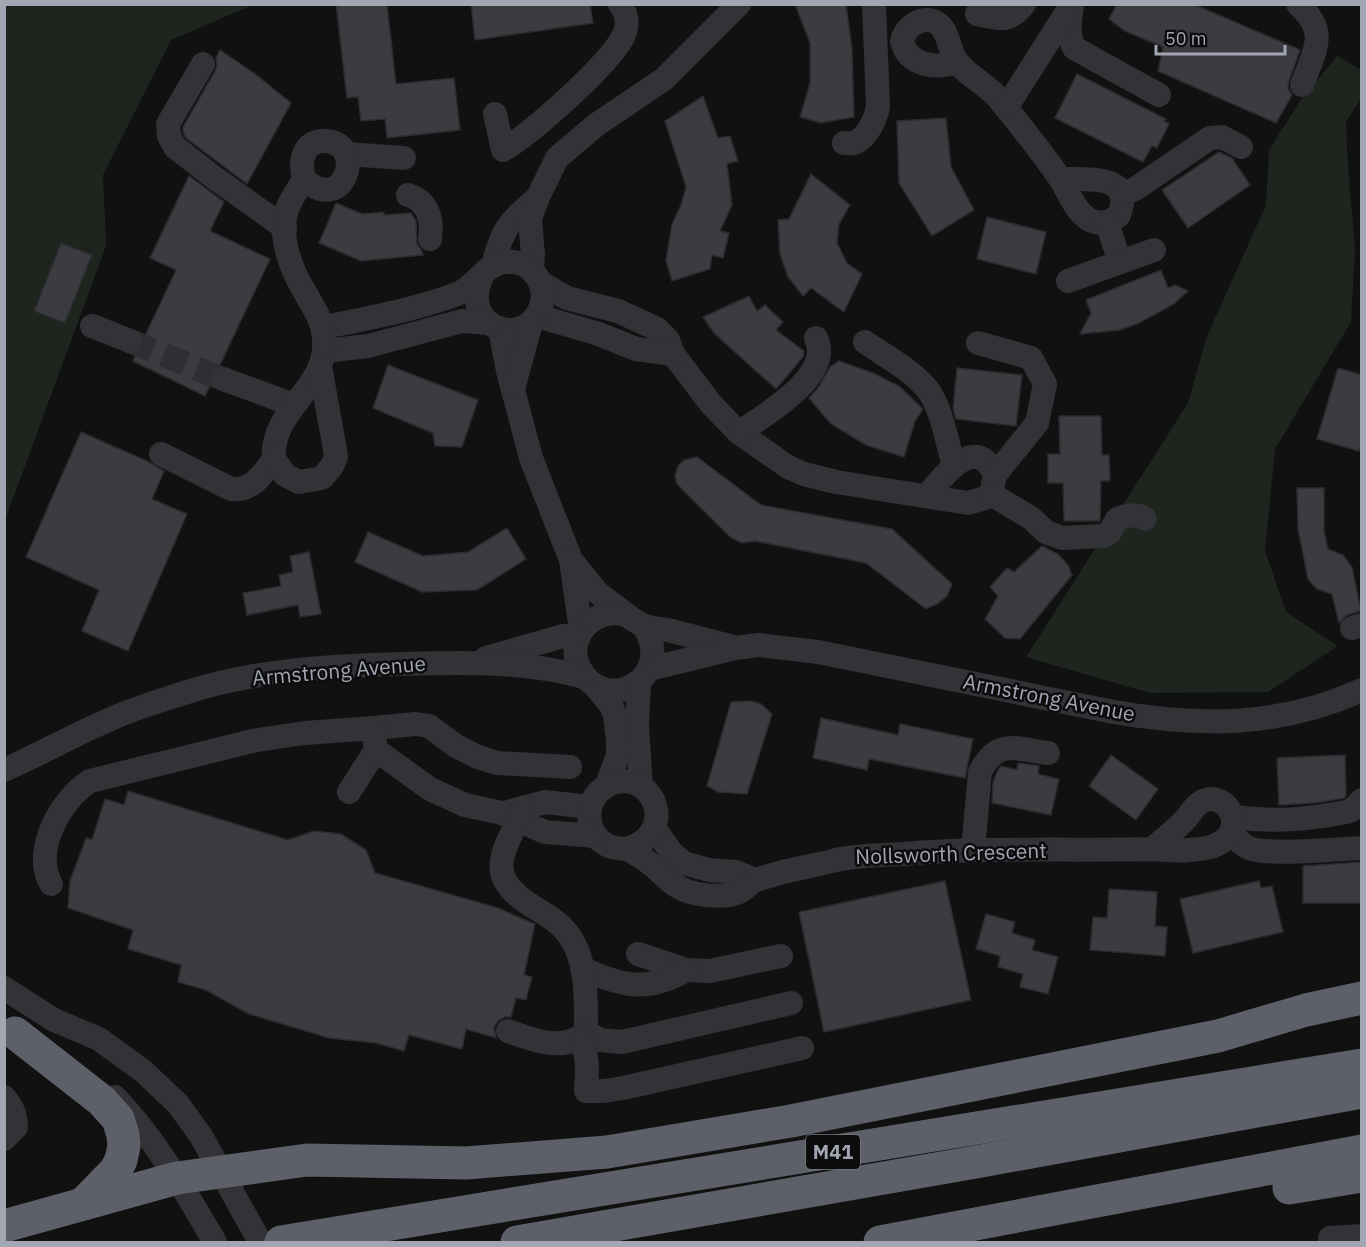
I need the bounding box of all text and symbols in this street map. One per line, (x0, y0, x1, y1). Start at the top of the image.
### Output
scale bar (1156, 18, 1285, 56)
text: 50 m (1165, 27, 1207, 50)
street label: Armstrong Avenue (251, 648, 427, 692)
street label: Armstrong Avenue (961, 667, 1137, 727)
street label: Nollsworth Crescent (855, 836, 1047, 870)
road number: M41 (806, 1135, 860, 1169)

